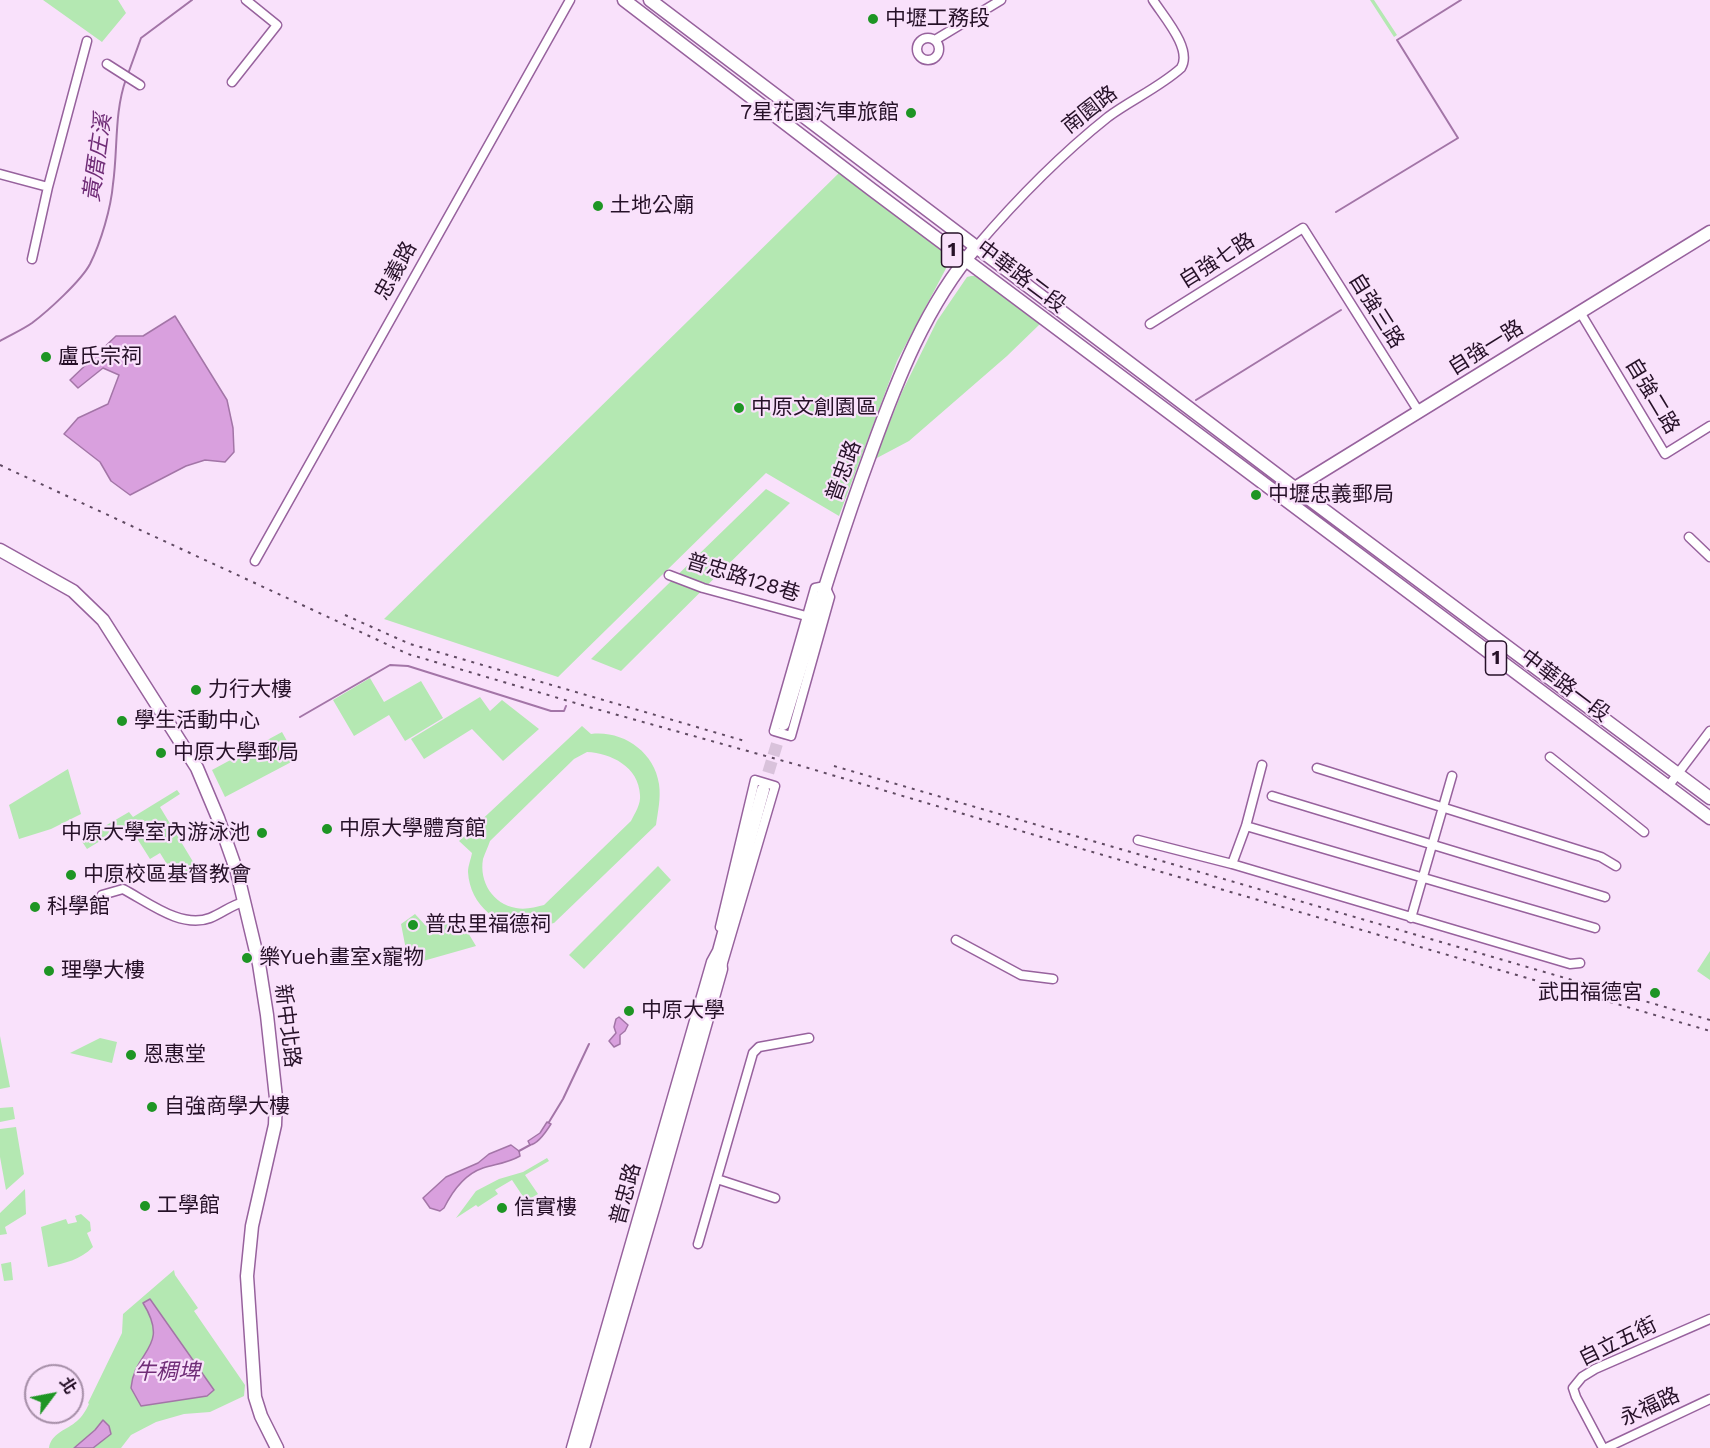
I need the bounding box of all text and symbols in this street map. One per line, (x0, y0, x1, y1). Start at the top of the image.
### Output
place label: 中壢工務段 (885, 6, 990, 32)
marker: 中壢工務段 (866, 12, 880, 26)
street label: 南園路 (1057, 81, 1123, 139)
place label: 7星花園汽車旅館 (740, 100, 899, 126)
marker: 7星花園汽車旅館 (904, 106, 918, 120)
water label: 黃厝庄溪 (79, 113, 117, 203)
place label: 土地公廟 (610, 193, 694, 219)
marker: 土地公廟 (591, 199, 605, 213)
street label: 自強七路 (1175, 228, 1259, 294)
road number: 1 (942, 233, 962, 267)
street label: 中華路二段 (971, 235, 1071, 319)
street label: 忠義路 (370, 237, 422, 305)
street label: 自強三路 (1343, 269, 1409, 353)
street label: 自強一路 (1444, 315, 1528, 381)
place label: 盧氏宗祠 (58, 344, 142, 370)
marker: 盧氏宗祠 (39, 350, 53, 364)
street label: 自強二路 (1620, 354, 1684, 438)
place label: 中原文創園區 (751, 395, 877, 421)
marker: 中原文創園區 (732, 401, 746, 415)
street label: 普忠路 (821, 437, 867, 505)
place label: 中壢忠義郵局 (1268, 482, 1394, 508)
marker: 中壢忠義郵局 (1249, 488, 1263, 502)
street label: 普忠路128巷 (683, 549, 803, 607)
road number: 1 (1486, 641, 1506, 675)
street label: 中華路一段 (1515, 644, 1615, 728)
place label: 力行大樓 (208, 677, 292, 703)
marker: 力行大樓 (189, 683, 203, 697)
place label: 學生活動中心 (134, 708, 260, 734)
marker: 學生活動中心 (115, 714, 129, 728)
place label: 中原大學郵局 (173, 740, 299, 766)
marker: 中原大學郵局 (154, 746, 168, 760)
place label: 中原大學體育館 (339, 816, 486, 842)
place label: 中原大學室內游泳池 (61, 820, 250, 846)
marker: 中原大學體育館 (320, 822, 334, 836)
marker: 中原大學室內游泳池 (255, 826, 269, 840)
place label: 中原校區基督教會 (83, 862, 251, 888)
marker: 中原校區基督教會 (64, 868, 78, 882)
place label: 科學館 (47, 894, 110, 920)
marker: 科學館 (28, 900, 42, 914)
place label: 普忠里福德祠 (425, 912, 551, 938)
marker: 普忠里福德祠 (406, 918, 420, 932)
place label: 樂Yueh畫室x寵物 (259, 945, 424, 971)
marker: 樂Yueh畫室x寵物 (240, 951, 254, 965)
place label: 理學大樓 (61, 958, 145, 984)
marker: 理學大樓 (42, 964, 56, 978)
place label: 武田福德宮 (1538, 980, 1643, 1006)
street label: 新中北路 (269, 983, 305, 1069)
marker: 武田福德宮 (1648, 986, 1662, 1000)
place label: 中原大學 (641, 998, 725, 1024)
marker: 中原大學 (622, 1004, 636, 1018)
place label: 恩惠堂 (143, 1042, 206, 1068)
marker: 恩惠堂 (124, 1048, 138, 1062)
place label: 自強商學大樓 (164, 1094, 290, 1120)
marker: 自強商學大樓 (145, 1100, 159, 1114)
street label: 普忠路 (606, 1160, 646, 1228)
place label: 工學館 (157, 1193, 220, 1219)
place label: 信實樓 (514, 1195, 577, 1221)
marker: 工學館 (138, 1199, 152, 1213)
marker: 信實樓 (495, 1201, 509, 1215)
street label: 自立五街 (1575, 1312, 1661, 1372)
water label: 牛稠埤 (134, 1360, 200, 1386)
north arrow (24, 1364, 84, 1424)
text: 北 (56, 1373, 80, 1397)
street label: 永福路 (1616, 1382, 1684, 1432)

